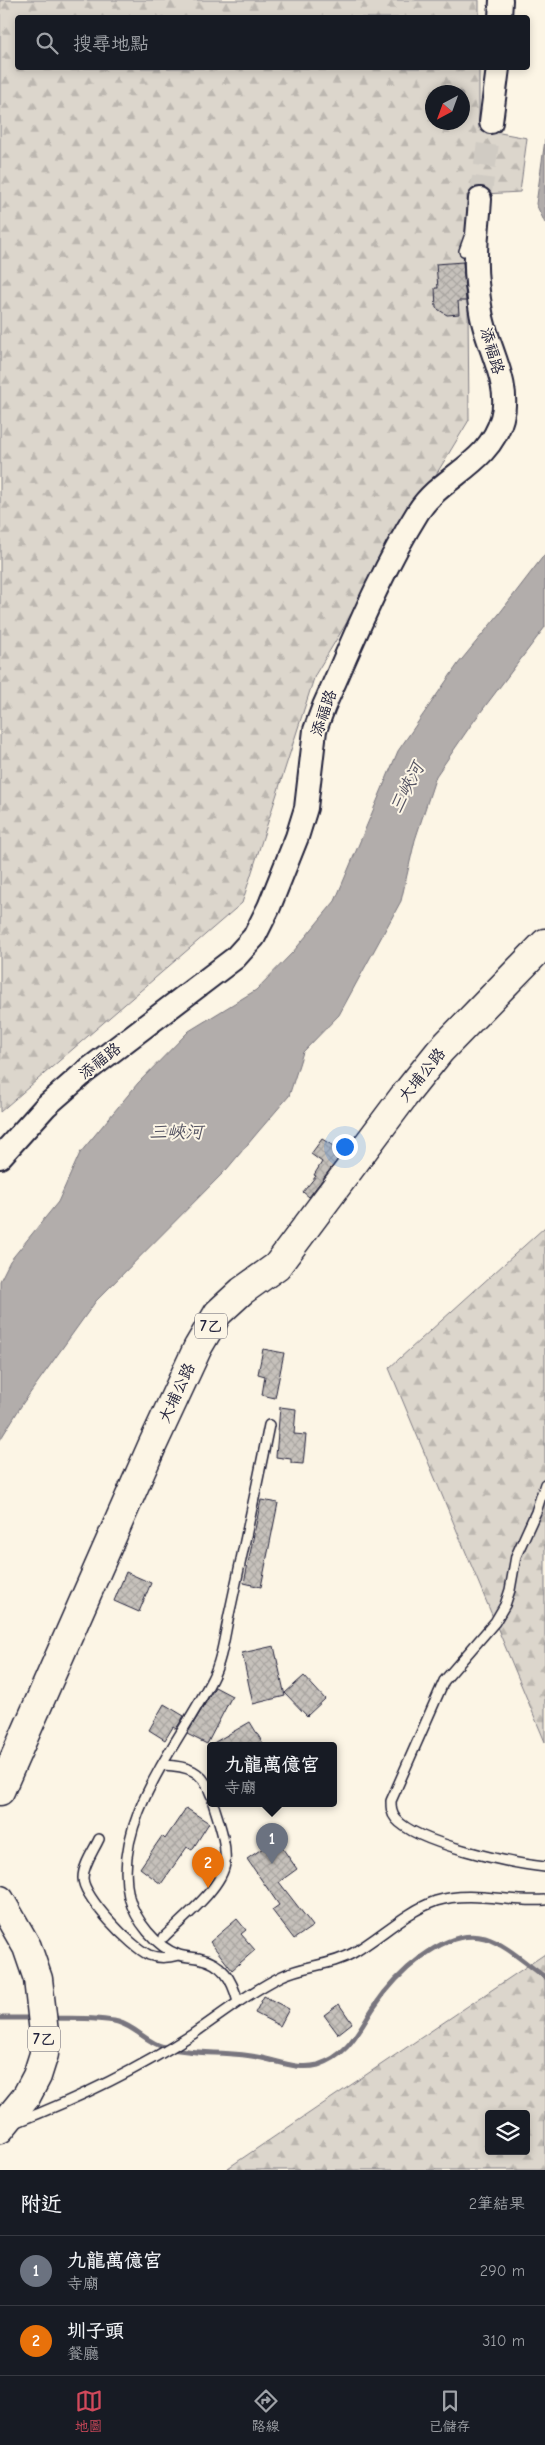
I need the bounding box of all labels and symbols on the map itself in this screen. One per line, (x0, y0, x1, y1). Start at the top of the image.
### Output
north arrow (425, 85, 470, 130)
street label: 添福路 (477, 325, 507, 377)
street label: 添福路 (308, 687, 340, 739)
water label: 三峽河 (385, 757, 430, 817)
street label: 添福路 (76, 1039, 124, 1083)
street label: 大埔公路 (395, 1044, 449, 1106)
water label: 三峽河 (149, 1122, 206, 1143)
your location (332, 1134, 358, 1160)
road number: 7乙 (195, 1314, 227, 1338)
street label: 大埔公路 (155, 1360, 199, 1426)
pin: 1 (256, 1823, 288, 1864)
pin: 2 (192, 1847, 224, 1888)
road number: 7乙 (28, 2026, 60, 2052)

